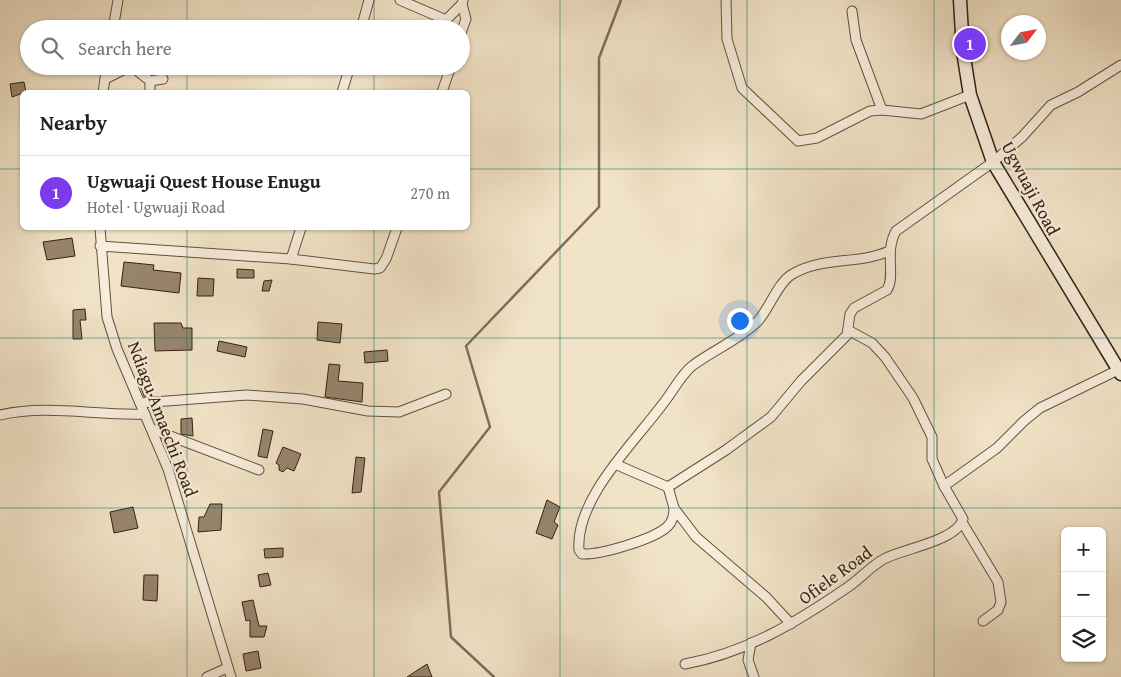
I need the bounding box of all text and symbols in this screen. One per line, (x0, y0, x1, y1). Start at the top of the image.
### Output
north arrow (1001, 15, 1046, 60)
search box (20, 20, 470, 75)
pin: 1 (954, 25, 986, 63)
icon: search (38, 34, 66, 62)
text: Search here (78, 34, 172, 62)
text: Nearby (40, 107, 107, 138)
street label: Ugwuaji Road (995, 136, 1067, 240)
text: Ugwuaji Quest House Enugu (87, 167, 321, 195)
text: 1 (52, 181, 60, 205)
text: 270 m (410, 181, 450, 205)
text: Hotel · Ugwuaji Road (87, 195, 225, 219)
your location (727, 308, 753, 334)
street label: Ndiagu Amaechi Road (121, 337, 205, 501)
map controls (1061, 527, 1106, 662)
button: + (1061, 527, 1106, 572)
street label: Ofiele Road (793, 539, 878, 611)
button: − (1061, 572, 1106, 617)
button: layers (1061, 617, 1106, 662)

